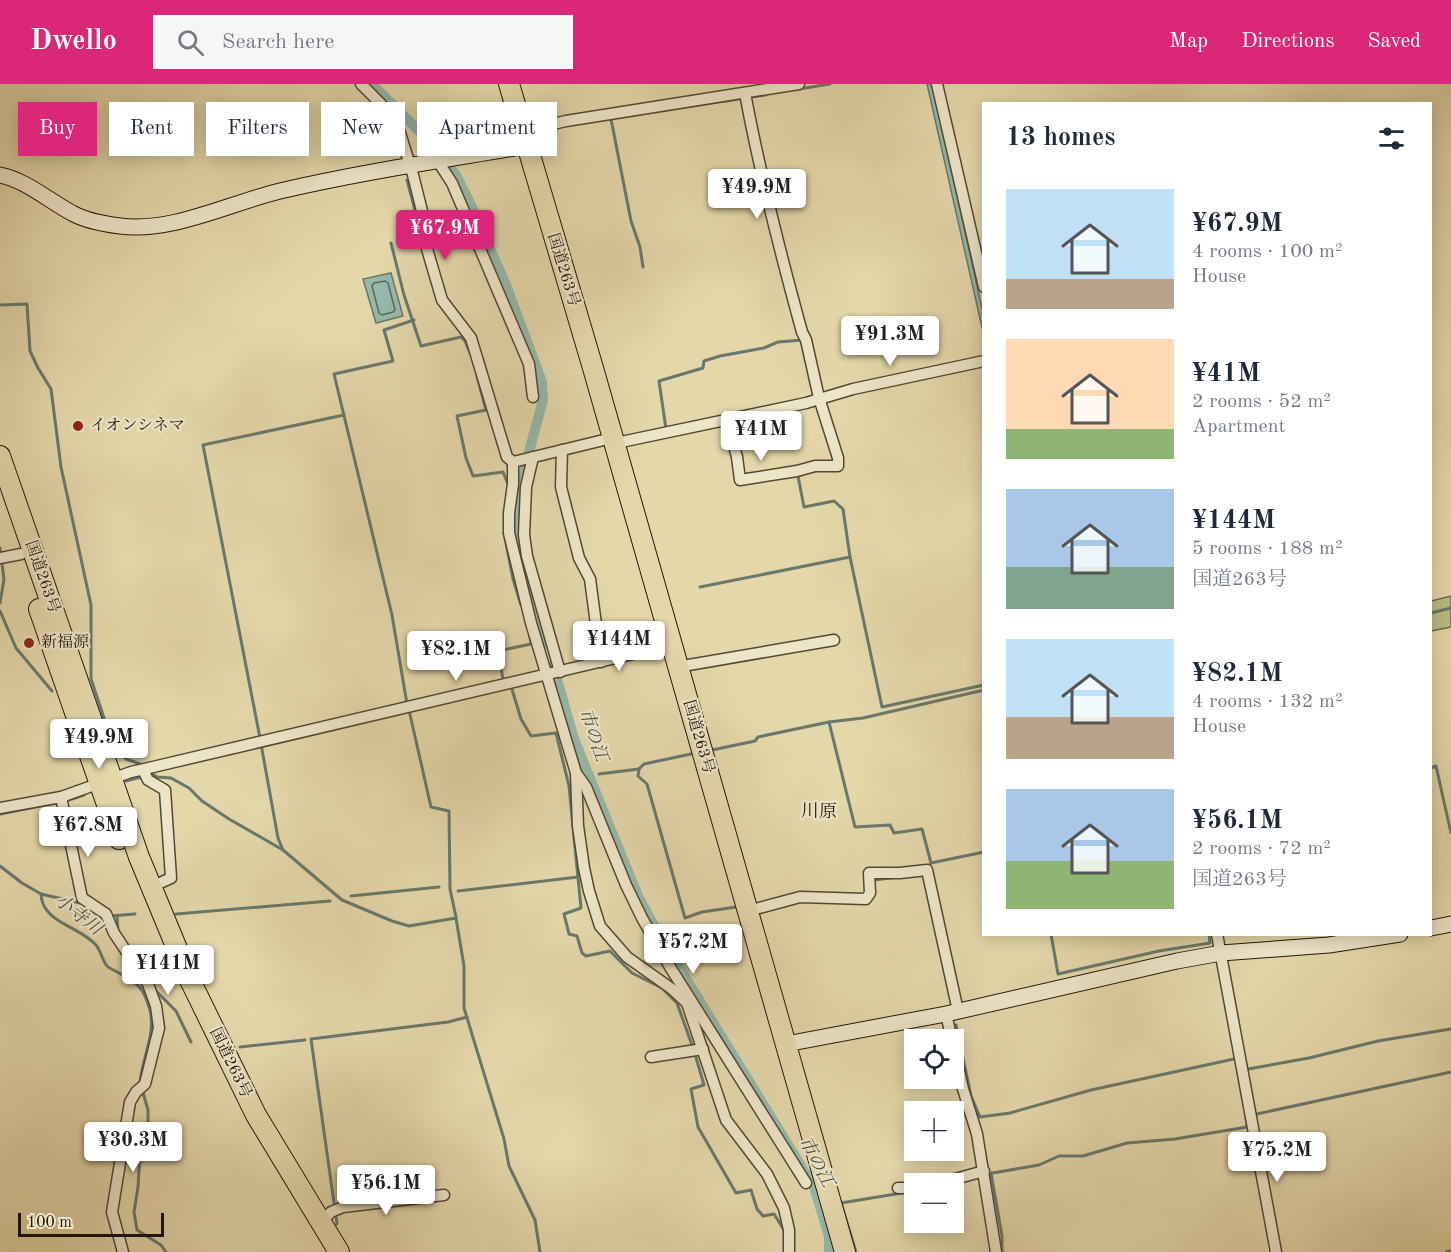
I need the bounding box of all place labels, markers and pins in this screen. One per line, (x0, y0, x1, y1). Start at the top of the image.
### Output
pin: ¥49.9M (708, 169, 806, 220)
pin: ¥67.9M (396, 210, 494, 261)
pin: ¥91.3M (841, 316, 939, 367)
pin: ¥41M (725, 411, 797, 462)
place label: イオンシネマ (90, 416, 185, 434)
marker: イオンシネマ (71, 419, 85, 433)
pin: ¥144M (577, 621, 661, 672)
pin: ¥82.1M (407, 631, 505, 682)
place label: 新福源 (41, 633, 89, 651)
marker: 新福源 (22, 636, 36, 650)
pin: ¥49.9M (50, 719, 148, 770)
pin: ¥67.8M (39, 807, 137, 858)
pin: ¥57.2M (644, 924, 742, 975)
pin: ¥141M (126, 945, 210, 996)
pin: ¥30.3M (84, 1122, 182, 1173)
pin: ¥75.2M (1228, 1132, 1326, 1183)
pin: ¥56.1M (337, 1165, 435, 1216)

